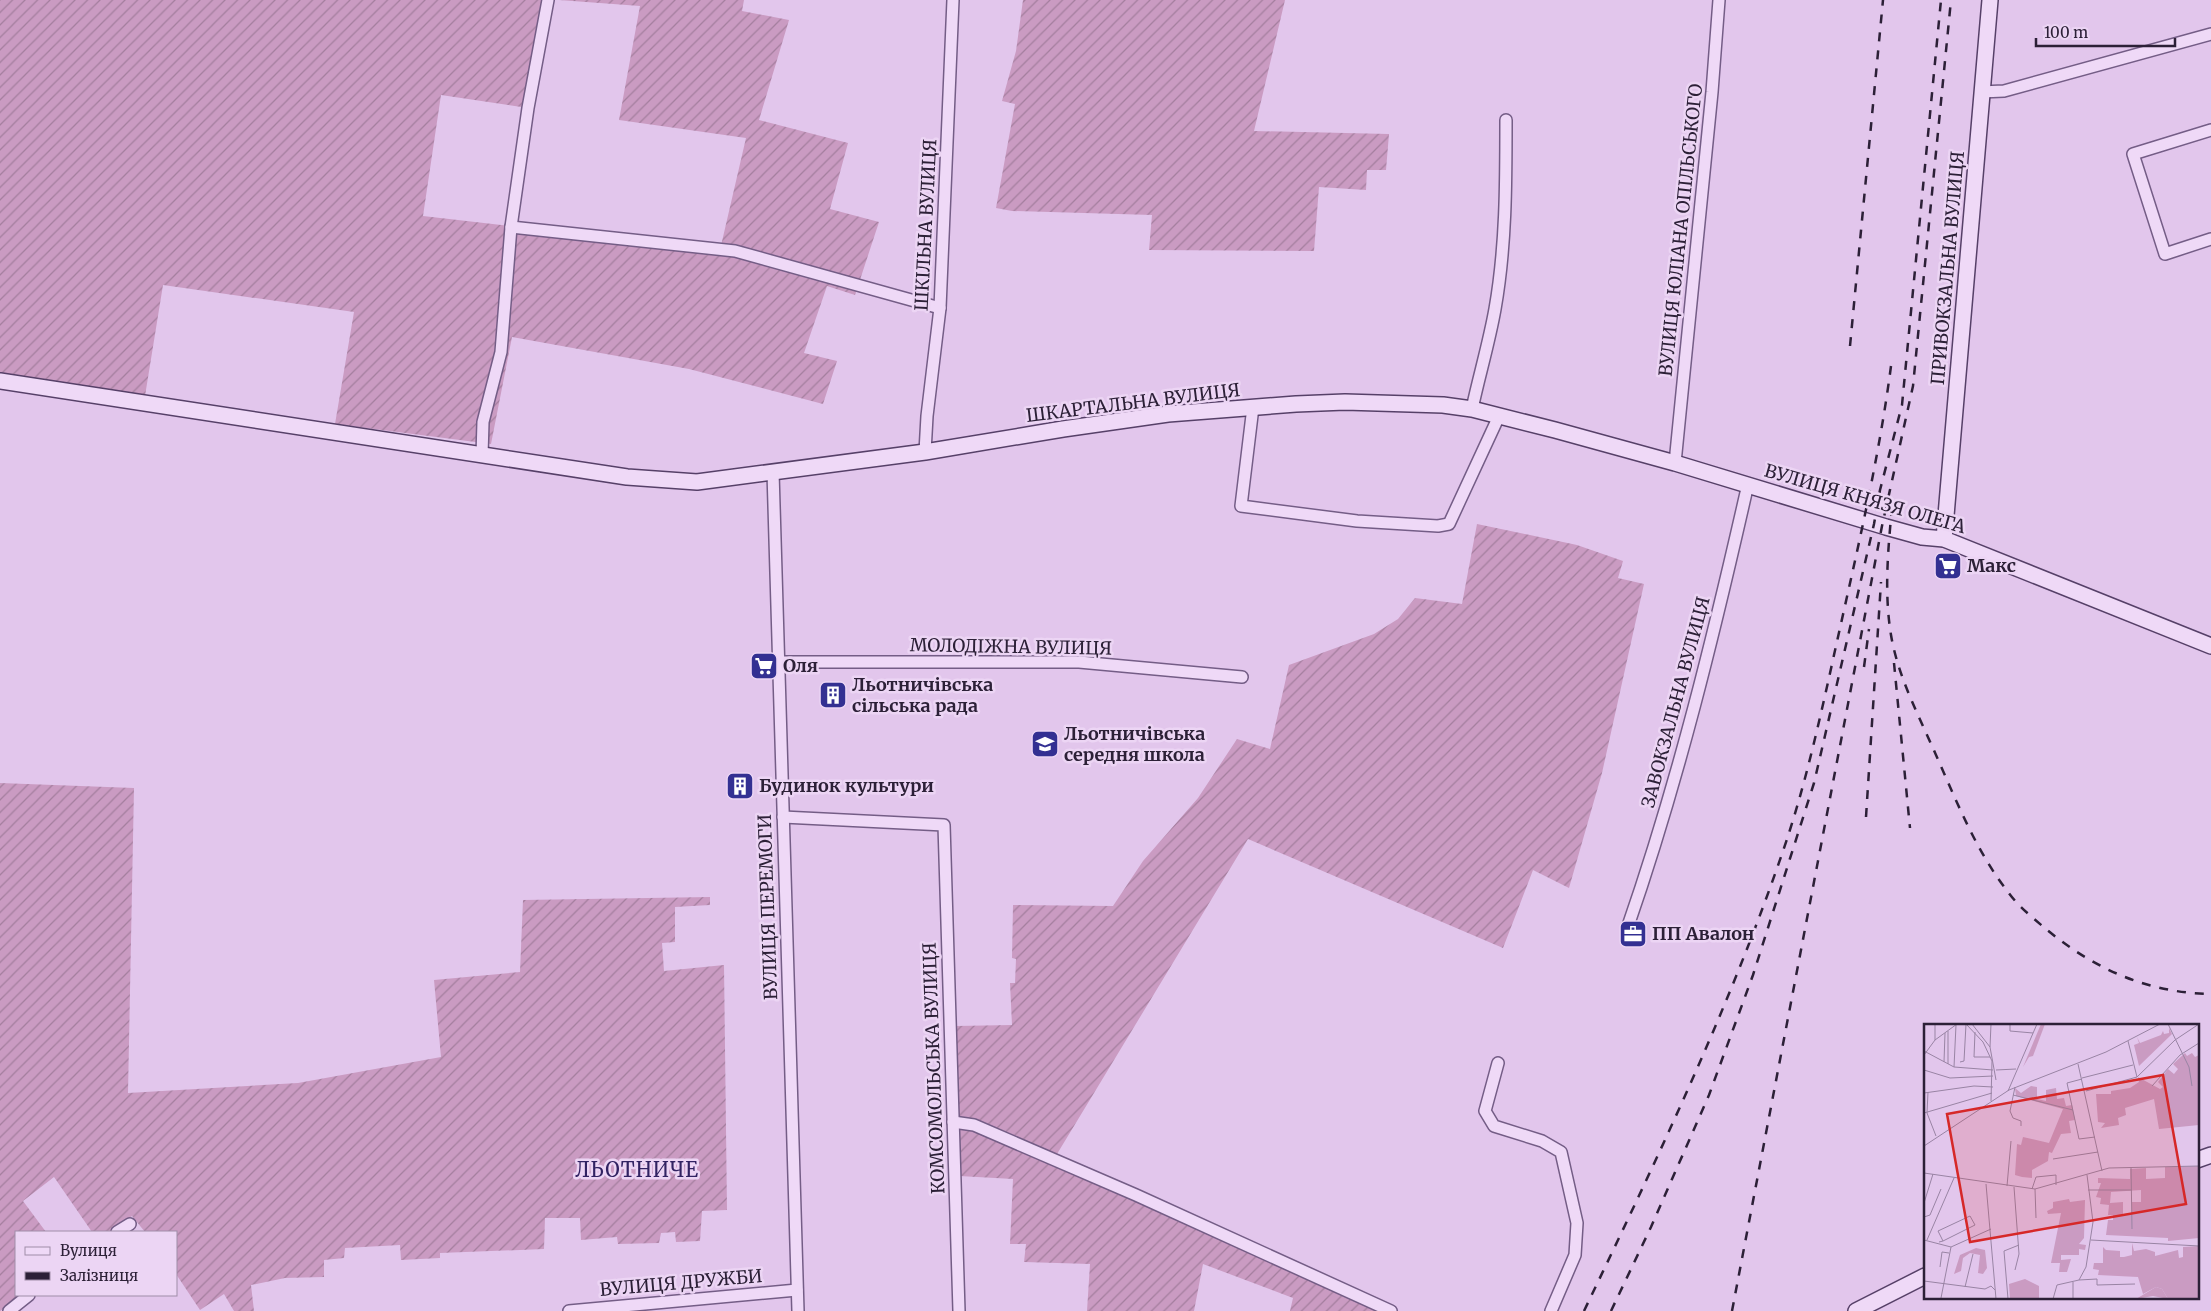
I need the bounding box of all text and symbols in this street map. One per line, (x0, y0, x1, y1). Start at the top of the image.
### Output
scale bar (2036, 15, 2175, 47)
text: 100 m (2044, 23, 2088, 42)
street label: ВУЛИЦЯ ЮЛІАНА ОПІЛЬСЬКОГО (1654, 82, 1707, 378)
street label: ШКІЛЬНА ВУЛИЦЯ (910, 138, 941, 312)
street label: ПРИВОКЗАЛЬНА ВУЛИЦЯ (1926, 150, 1969, 386)
street label: ШКАРТАЛЬНА ВУЛИЦЯ (1024, 378, 1241, 427)
street label: ВУЛИЦЯ КНЯЗЯ ОЛЕГА (1762, 459, 1969, 538)
supermarket icon: Макс (1933, 551, 1963, 581)
place label: Макс (1967, 554, 2016, 577)
street label: ЗАВОКЗАЛЬНА ВУЛИЦЯ (1636, 594, 1715, 810)
street label: МОЛОДІЖНА ВУЛИЦЯ (910, 633, 1112, 660)
supermarket icon: Оля (749, 651, 779, 681)
place label: Оля (783, 654, 818, 677)
place label: Льотничівська сільська рада (852, 673, 993, 717)
building icon: Льотничівська сільська рада (818, 680, 848, 710)
place label: Льотничівська середня школа (1064, 722, 1205, 766)
school or university icon: Льотничівська середня школа (1030, 729, 1060, 759)
building icon: Будинок культури (725, 771, 755, 801)
place label: Будинок культури (759, 774, 934, 797)
street label: ВУЛИЦЯ ПЕРЕМОГИ (753, 814, 782, 1000)
office icon: ПП Авалон (1618, 919, 1648, 949)
place label: ПП Авалон (1652, 922, 1755, 945)
street label: КОМСОМОЛЬСЬКА ВУЛИЦЯ (918, 942, 949, 1194)
inset map (1924, 1024, 2198, 1298)
district label: ЛЬОТНИЧЕ (575, 1157, 699, 1182)
legend (15, 1231, 178, 1296)
text: Вулиця (60, 1241, 117, 1260)
street label: ВУЛИЦЯ ДРУЖБИ (599, 1264, 763, 1301)
text: Залізниця (60, 1266, 138, 1285)

